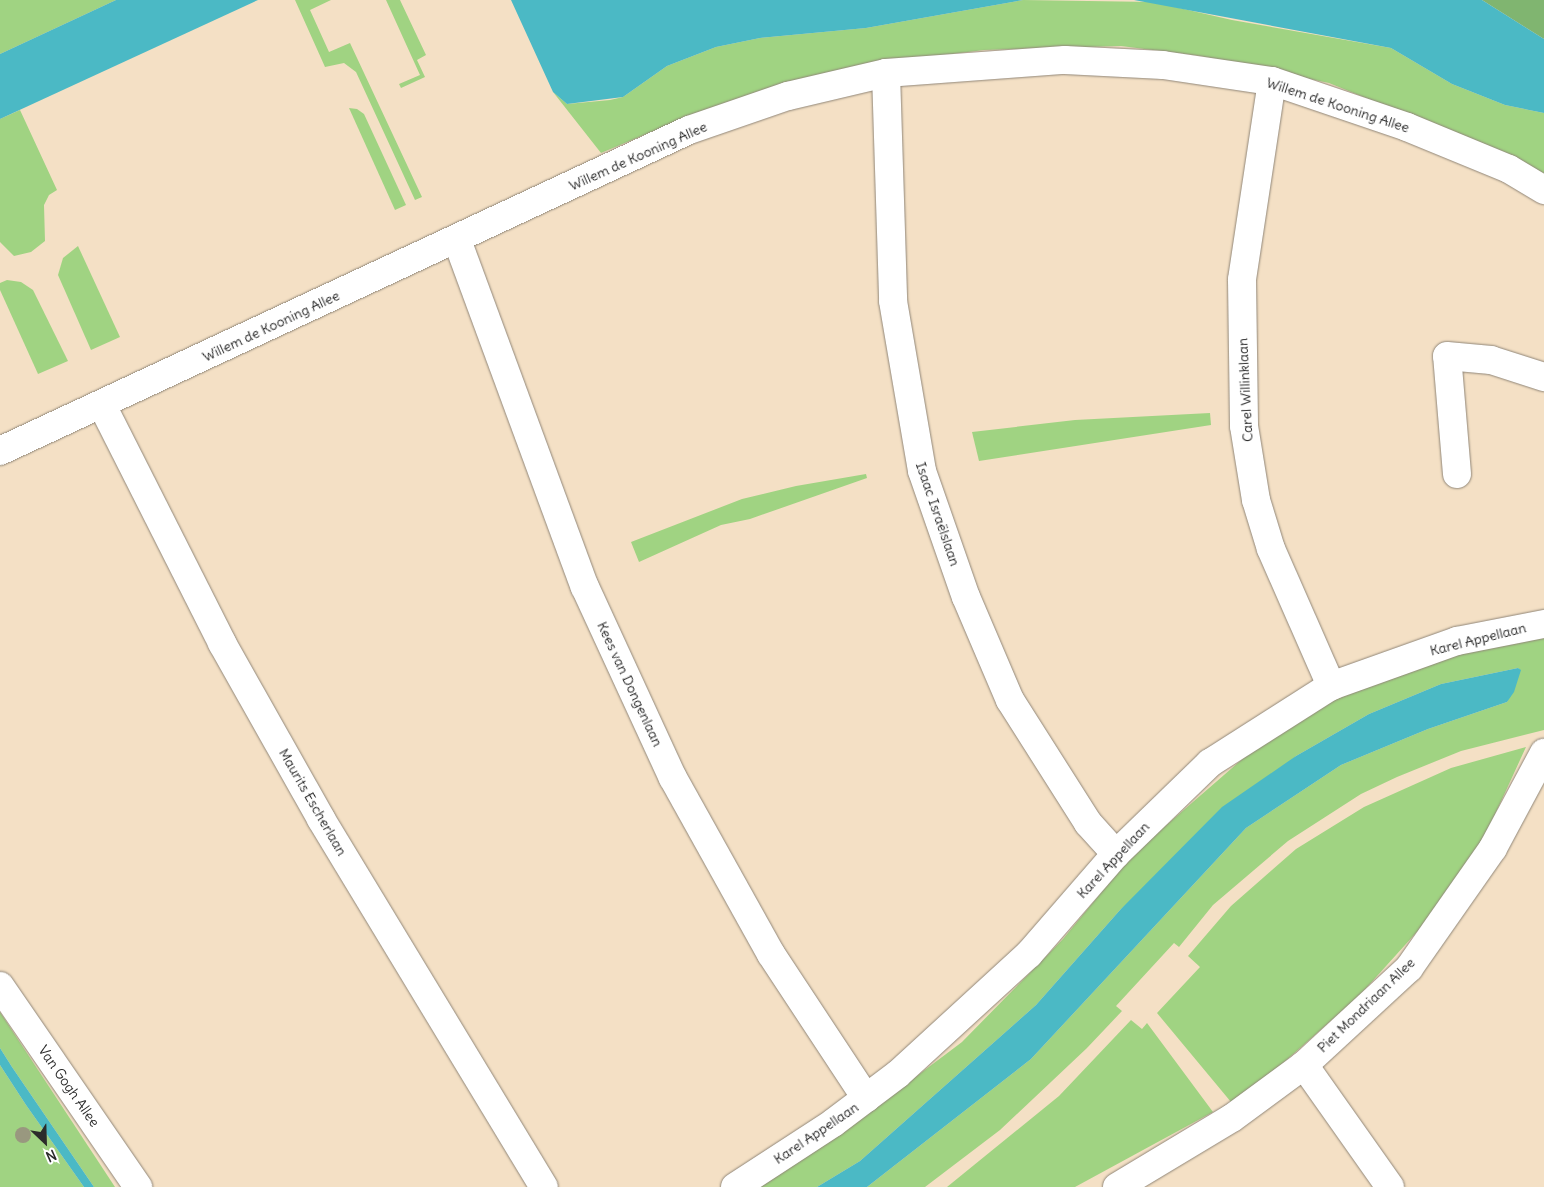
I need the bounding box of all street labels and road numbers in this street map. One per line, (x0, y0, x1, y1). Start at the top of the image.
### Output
street label: Willem de Kooning Allee (1264, 74, 1412, 136)
street label: Willem de Kooning Allee (566, 118, 710, 194)
street label: Willem de Kooning Allee (200, 287, 342, 365)
street label: Carel Willinklaan (1234, 338, 1256, 442)
street label: Isaac Israëlslaan (912, 460, 964, 568)
street label: Kees van Dongenlaan (594, 619, 666, 749)
street label: Karel Appellaan (1428, 619, 1528, 659)
street label: Maurits Escherlaan (276, 745, 350, 859)
street label: Karel Appellaan (1073, 818, 1153, 902)
street label: Piet Mondriaan Allee (1314, 954, 1418, 1056)
street label: Van Gogh Allee (35, 1042, 103, 1130)
street label: Karel Appellaan (770, 1098, 862, 1168)

